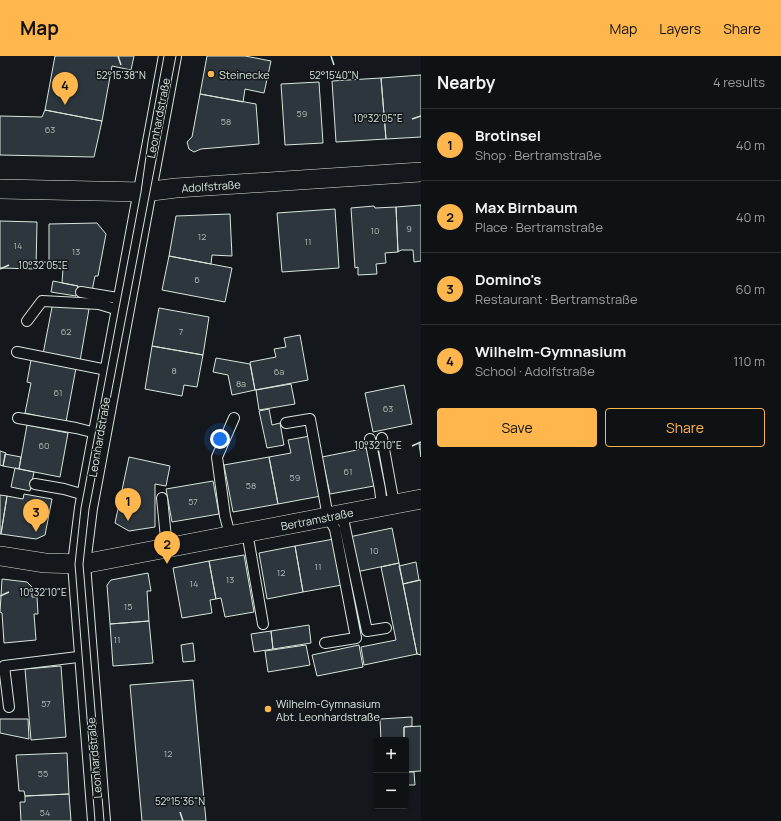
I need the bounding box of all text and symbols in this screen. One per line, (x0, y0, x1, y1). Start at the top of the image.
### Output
text: Map (20, 15, 59, 41)
text: Map (609, 19, 637, 38)
text: Layers (659, 19, 701, 38)
text: Share (723, 19, 761, 38)
place label: Steinecke (219, 67, 270, 82)
text: 52°15'38"N (96, 68, 146, 82)
text: 52°15'40"N (309, 68, 359, 82)
marker: Steinecke (206, 69, 216, 79)
text: Nearby (437, 71, 495, 94)
pin: 4 (52, 72, 78, 105)
text: 4 results (713, 73, 765, 91)
street label: Leonhardstraße (143, 76, 173, 159)
house number: 59 (297, 107, 307, 120)
text: 10°32'05"E (353, 111, 403, 125)
house number: 58 (221, 115, 231, 128)
house number: 63 (45, 123, 55, 136)
text: Brotinsel (475, 125, 541, 146)
text: 1 (447, 136, 453, 154)
text: 40 m (736, 136, 765, 154)
text: Shop · Bertramstraße (475, 146, 601, 164)
street label: Adolfstraße (181, 176, 242, 196)
text: Max Birnbaum (475, 197, 578, 218)
text: 2 (446, 208, 454, 226)
text: 40 m (736, 208, 765, 226)
text: Place · Bertramstraße (475, 218, 603, 236)
house number: 9 (406, 222, 412, 235)
house number: 10 (371, 224, 380, 237)
house number: 12 (198, 230, 206, 243)
house number: 11 (304, 235, 312, 248)
house number: 14 (14, 239, 22, 252)
house number: 13 (72, 245, 80, 258)
text: 10°32'05"E (18, 258, 68, 272)
text: Domino's (475, 269, 541, 290)
house number: 6 (194, 273, 200, 286)
text: 3 (446, 280, 454, 298)
text: 60 m (735, 280, 765, 298)
text: Restaurant · Bertramstraße (475, 290, 638, 308)
house number: 62 (61, 325, 71, 338)
house number: 7 (179, 325, 184, 338)
text: Wilhelm-Gymnasium (475, 341, 626, 362)
text: 4 (446, 352, 454, 370)
text: 110 m (733, 352, 765, 370)
text: School · Adolfstraße (475, 362, 595, 380)
house number: 8 (171, 364, 177, 377)
house number: 6a (274, 365, 284, 378)
house number: 8a (236, 377, 246, 390)
house number: 61 (54, 386, 62, 399)
street label: Leonhardstraße (85, 395, 114, 478)
house number: 63 (383, 402, 393, 415)
button: Save (437, 408, 597, 447)
button: Share (605, 408, 765, 447)
your location (210, 429, 230, 449)
text: 10°32'10"E (354, 438, 402, 452)
house number: 60 (38, 439, 50, 452)
house number: 61 (344, 465, 352, 478)
house number: 59 (290, 471, 300, 484)
house number: 58 (246, 479, 256, 492)
pin: 1 (115, 488, 141, 521)
house number: 57 (188, 495, 198, 508)
pin: 3 (23, 499, 49, 532)
street label: Bertramstraße (279, 504, 355, 533)
pin: 2 (154, 531, 180, 564)
house number: 10 (370, 544, 379, 557)
house number: 11 (314, 560, 322, 573)
house number: 12 (277, 566, 285, 579)
house number: 13 (226, 573, 234, 586)
house number: 14 (190, 577, 198, 590)
text: 10°32'10"E (19, 585, 67, 599)
house number: 15 (124, 600, 132, 613)
house number: 11 (113, 633, 121, 646)
place label: Wilhelm-Gymnasium Abt. Leonhardstraße (276, 696, 381, 724)
house number: 57 (41, 697, 51, 710)
marker: Wilhelm-Gymnasium Abt. Leonhardstraße (263, 704, 273, 714)
street label: Leonhardstraße (83, 716, 105, 799)
map controls (373, 737, 409, 809)
button: + (373, 737, 409, 773)
house number: 12 (164, 747, 172, 760)
house number: 55 (38, 767, 48, 780)
button: − (373, 773, 409, 809)
text: 52°15'36"N (155, 794, 205, 808)
house number: 54 (40, 806, 50, 819)

